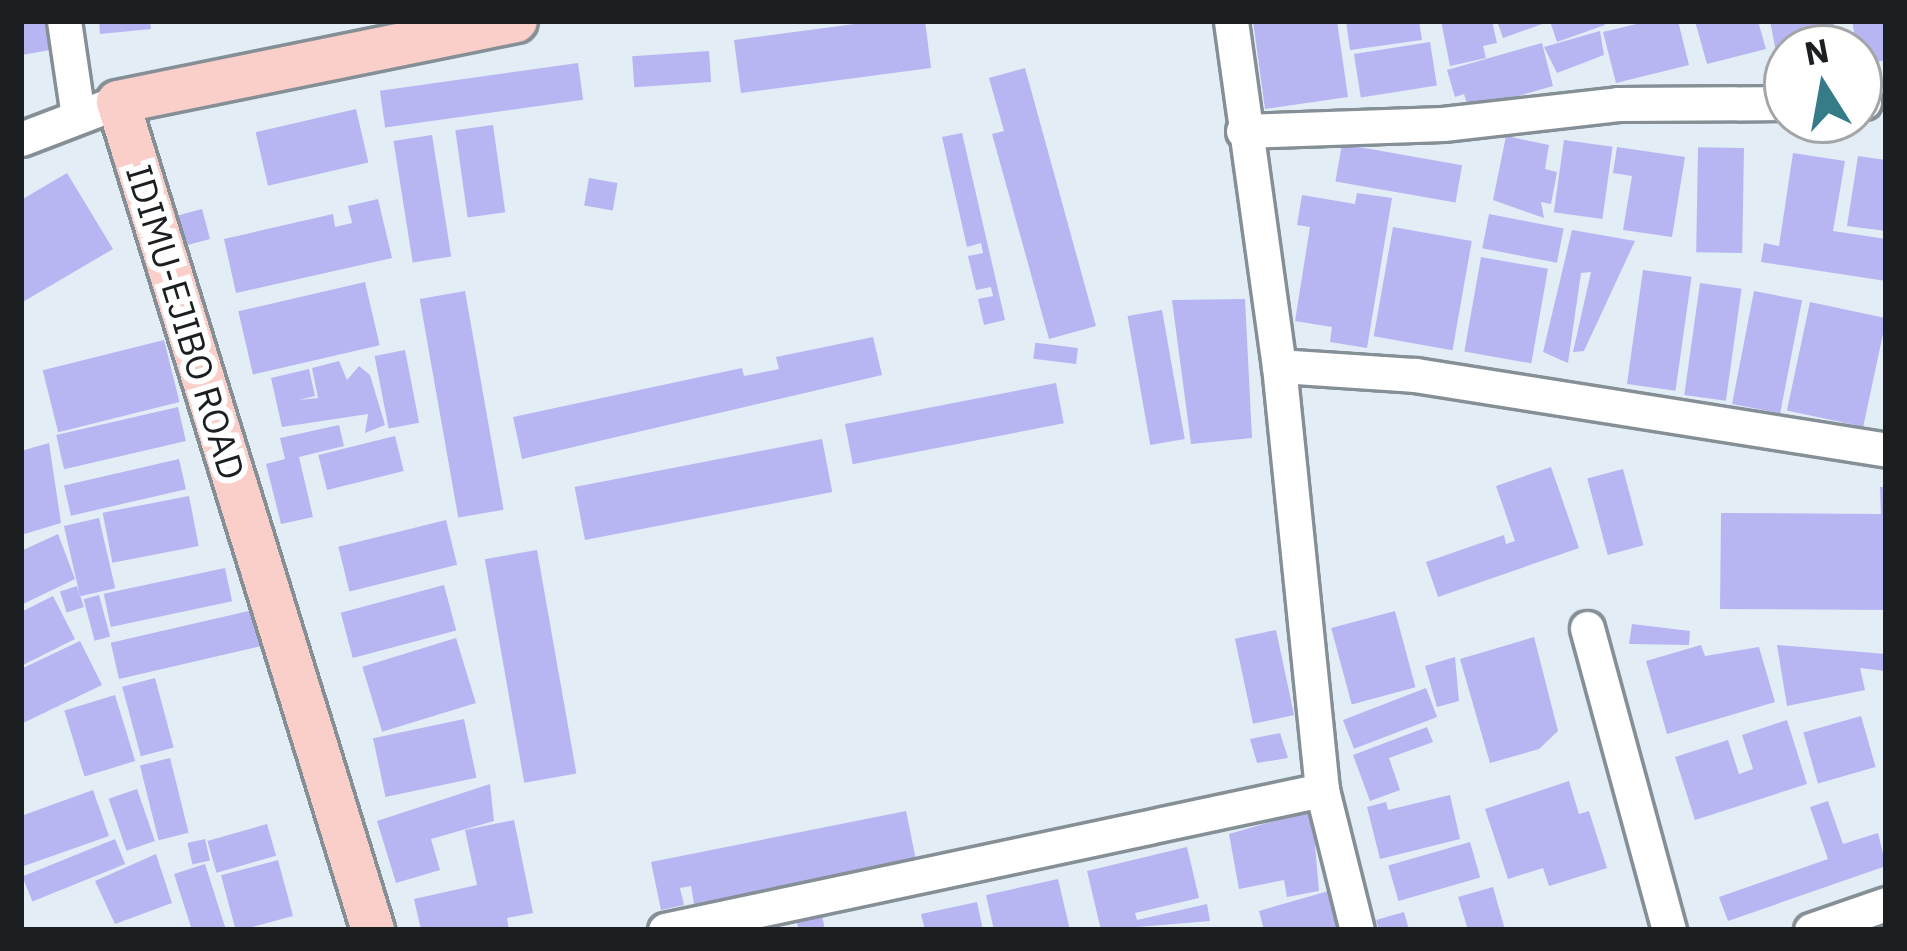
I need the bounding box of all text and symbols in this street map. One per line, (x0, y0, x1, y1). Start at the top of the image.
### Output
north arrow (1763, 24, 1883, 144)
text: N (1801, 28, 1832, 75)
street label: IDIMU-EJIBO ROAD (118, 160, 254, 484)

